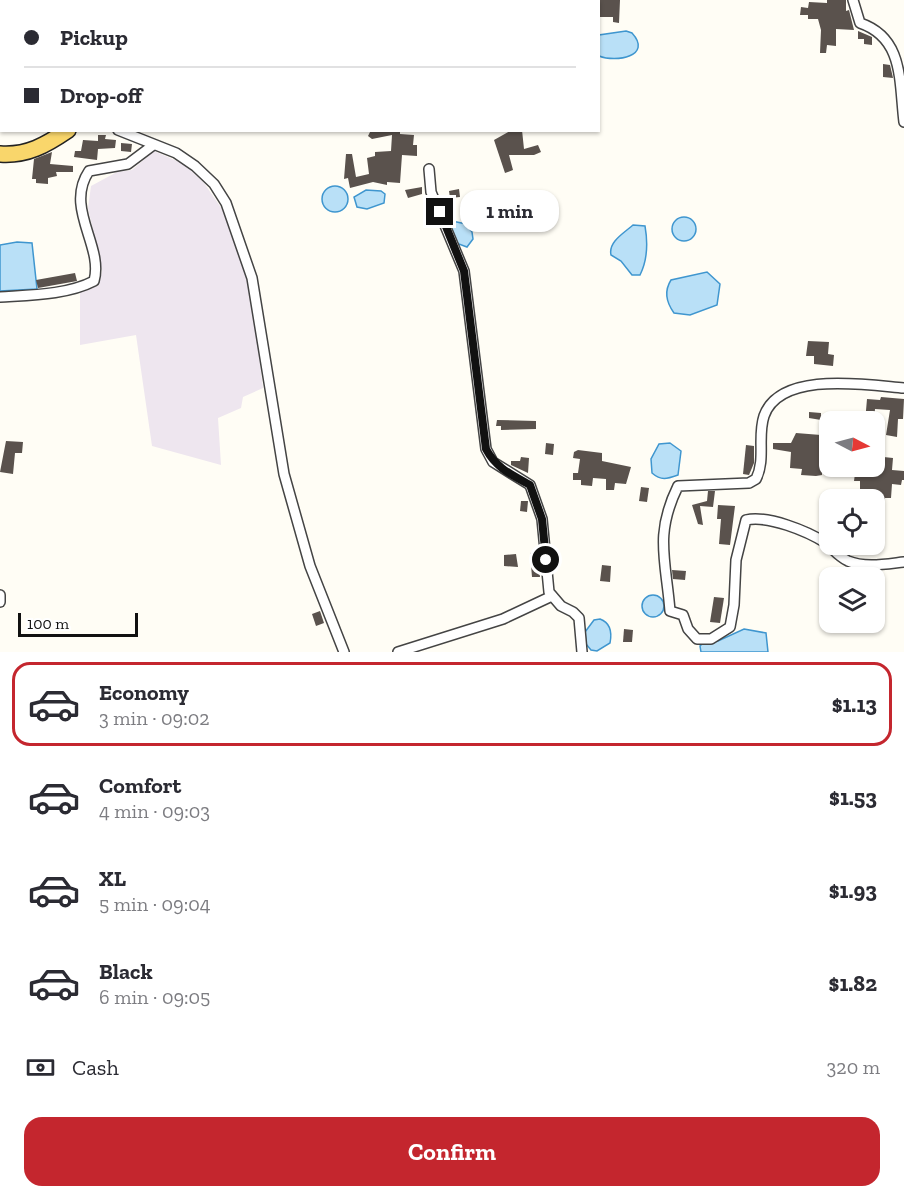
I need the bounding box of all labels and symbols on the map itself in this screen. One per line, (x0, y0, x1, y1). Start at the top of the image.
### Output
callout: 1 min (461, 191, 560, 233)
route end (426, 198, 453, 225)
north arrow (819, 411, 885, 477)
route start (532, 546, 559, 573)
scale bar (18, 610, 138, 638)

